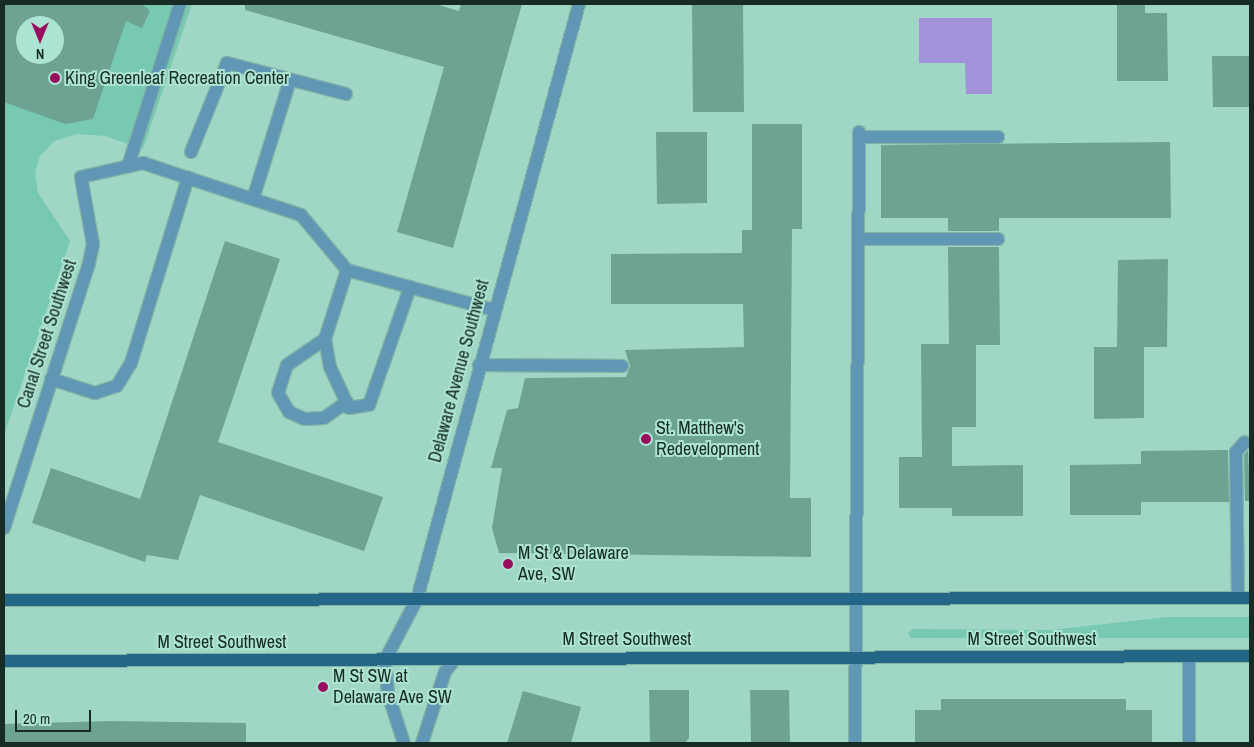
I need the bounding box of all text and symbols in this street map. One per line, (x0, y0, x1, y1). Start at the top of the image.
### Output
north arrow (15, 15, 65, 65)
text: N (36, 45, 44, 63)
place label: King Greenleaf Recreation Center (65, 67, 289, 89)
marker: King Greenleaf Recreation Center (49, 72, 61, 84)
street label: Canal Street Southwest (13, 257, 81, 411)
street label: Delaware Avenue Southwest (424, 277, 494, 465)
place label: St. Matthew's Redevelopment (656, 418, 759, 460)
marker: St. Matthew's Redevelopment (640, 433, 652, 445)
place label: M St & Delaware Ave, SW (518, 543, 629, 586)
marker: M St & Delaware Ave, SW (502, 558, 514, 570)
street label: M Street Southwest (563, 628, 691, 650)
street label: M Street Southwest (968, 628, 1096, 650)
street label: M Street Southwest (158, 631, 286, 653)
place label: M St SW at Delaware Ave SW (333, 666, 453, 709)
marker: M St SW at Delaware Ave SW (317, 681, 329, 693)
scale bar (18, 700, 94, 732)
text: 20 m (23, 708, 50, 729)

